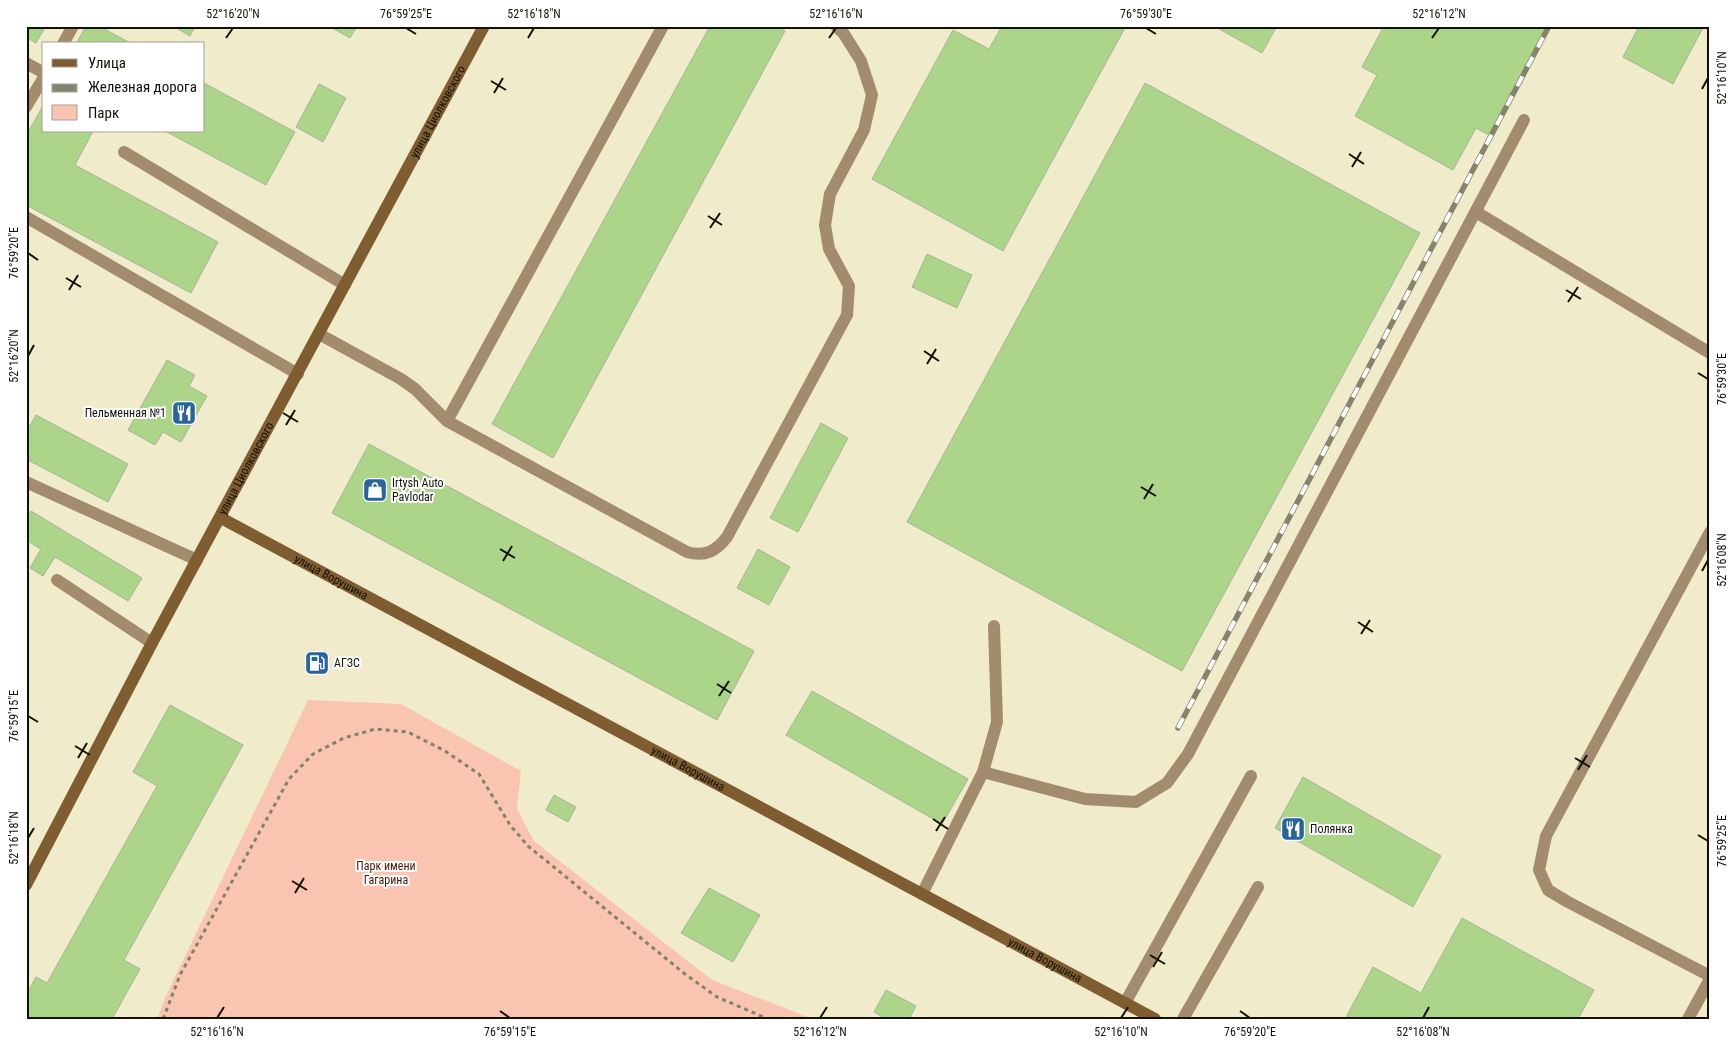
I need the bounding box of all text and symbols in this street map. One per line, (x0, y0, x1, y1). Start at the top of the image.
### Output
text: 52°16'20"N (206, 7, 260, 21)
text: 76°59'25"E (380, 7, 432, 21)
text: 52°16'18"N (507, 7, 561, 21)
text: 52°16'16"N (809, 7, 863, 21)
text: 76°59'30"E (1120, 7, 1172, 21)
text: 52°16'12"N (1412, 7, 1466, 21)
legend (42, 42, 205, 132)
text: 52°16'10"N (1715, 51, 1729, 105)
text: Улица (88, 54, 126, 72)
street label: улица Циолковского (407, 63, 468, 161)
text: Железная дорога (88, 78, 197, 96)
text: Парк (88, 104, 119, 122)
text: 76°59'20"E (7, 227, 21, 279)
text: 52°16'20"N (7, 329, 21, 383)
text: 76°59'30"E (1715, 353, 1729, 405)
restaurant icon: Пельменная №1 (171, 400, 197, 426)
place label: Пельменная №1 (85, 406, 166, 420)
street label: улица Циолковского (215, 420, 276, 517)
place label: Irtysh Auto Pavlodar (392, 476, 444, 504)
shop icon: Irtysh Auto Pavlodar (362, 477, 388, 503)
text: 52°16'08"N (1715, 533, 1729, 587)
street label: улица Ворушина (292, 552, 371, 603)
fuel station icon: АГЗС (304, 650, 330, 676)
place label: АГЗС (334, 656, 360, 670)
text: 76°59'15"E (7, 690, 21, 742)
street label: улица Ворушина (649, 743, 728, 794)
text: 52°16'18"N (7, 811, 21, 865)
text: 76°59'25"E (1715, 815, 1729, 867)
restaurant icon: Полянка (1280, 816, 1306, 842)
place label: Полянка (1310, 822, 1353, 836)
park label: Парк имени Гагарина (356, 859, 416, 887)
street label: улица Ворушина (1006, 934, 1084, 986)
text: 52°16'16"N (190, 1025, 244, 1039)
text: 76°59'15"E (484, 1025, 536, 1039)
text: 52°16'12"N (793, 1025, 847, 1039)
text: 52°16'10"N (1094, 1025, 1148, 1039)
text: 76°59'20"E (1224, 1025, 1276, 1039)
text: 52°16'08"N (1396, 1025, 1450, 1039)

